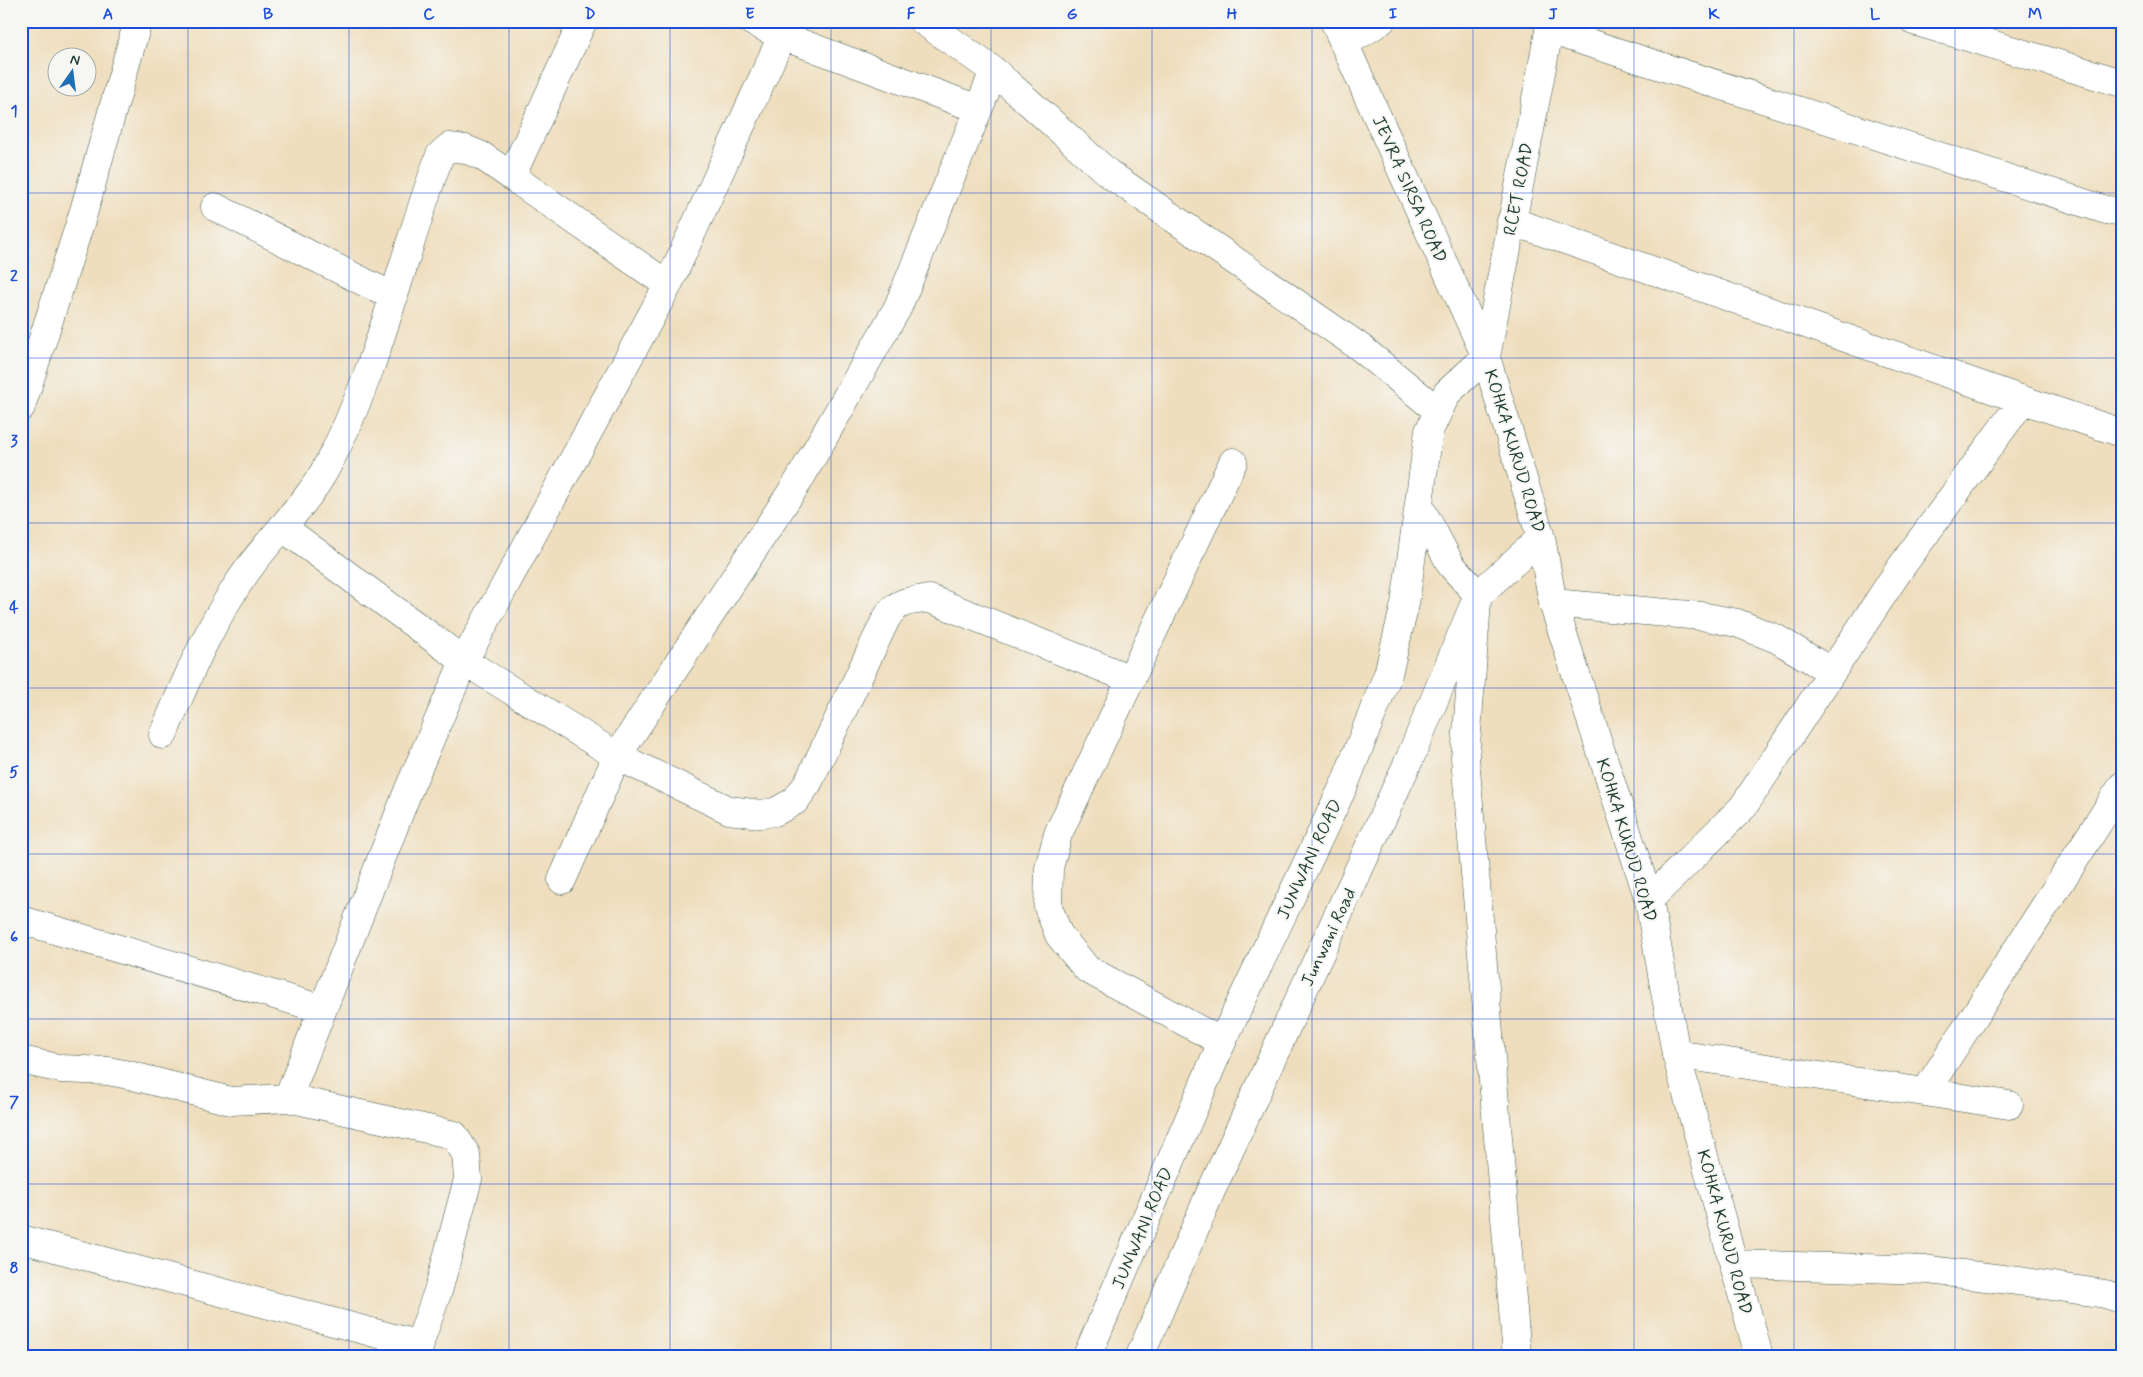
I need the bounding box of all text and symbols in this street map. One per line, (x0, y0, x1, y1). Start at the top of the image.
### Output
text: A (103, 4, 113, 25)
text: B (263, 4, 273, 25)
text: C (423, 4, 435, 25)
text: D (584, 4, 596, 25)
text: E (745, 4, 755, 25)
text: F (907, 4, 916, 25)
text: G (1067, 4, 1078, 25)
text: H (1227, 4, 1238, 25)
text: I (1389, 4, 1398, 25)
text: J (1548, 4, 1558, 25)
text: K (1708, 4, 1720, 25)
text: L (1870, 4, 1881, 25)
text: M (2028, 4, 2042, 25)
north arrow (48, 48, 98, 98)
text: N (68, 50, 82, 70)
text: 1 (10, 101, 18, 122)
street label: JEVRA SIRSA ROAD (1366, 112, 1452, 267)
street label: RCET ROAD (1498, 141, 1540, 238)
text: 2 (10, 266, 18, 287)
street label: KOHKA KURUD ROAD (1478, 367, 1550, 536)
text: 3 (10, 431, 18, 452)
text: 4 (9, 597, 19, 618)
street label: KOHKA KURUD ROAD (1590, 756, 1662, 925)
text: 5 (9, 762, 19, 783)
street label: JUNWANI ROAD (1272, 795, 1348, 923)
street label: Junwani Road (1296, 884, 1362, 991)
text: 6 (10, 927, 18, 948)
text: 7 (9, 1092, 19, 1113)
street label: KOHKA KURUD ROAD (1690, 1147, 1758, 1317)
street label: JUNWANI ROAD (1106, 1164, 1179, 1293)
text: 8 (9, 1258, 19, 1279)

